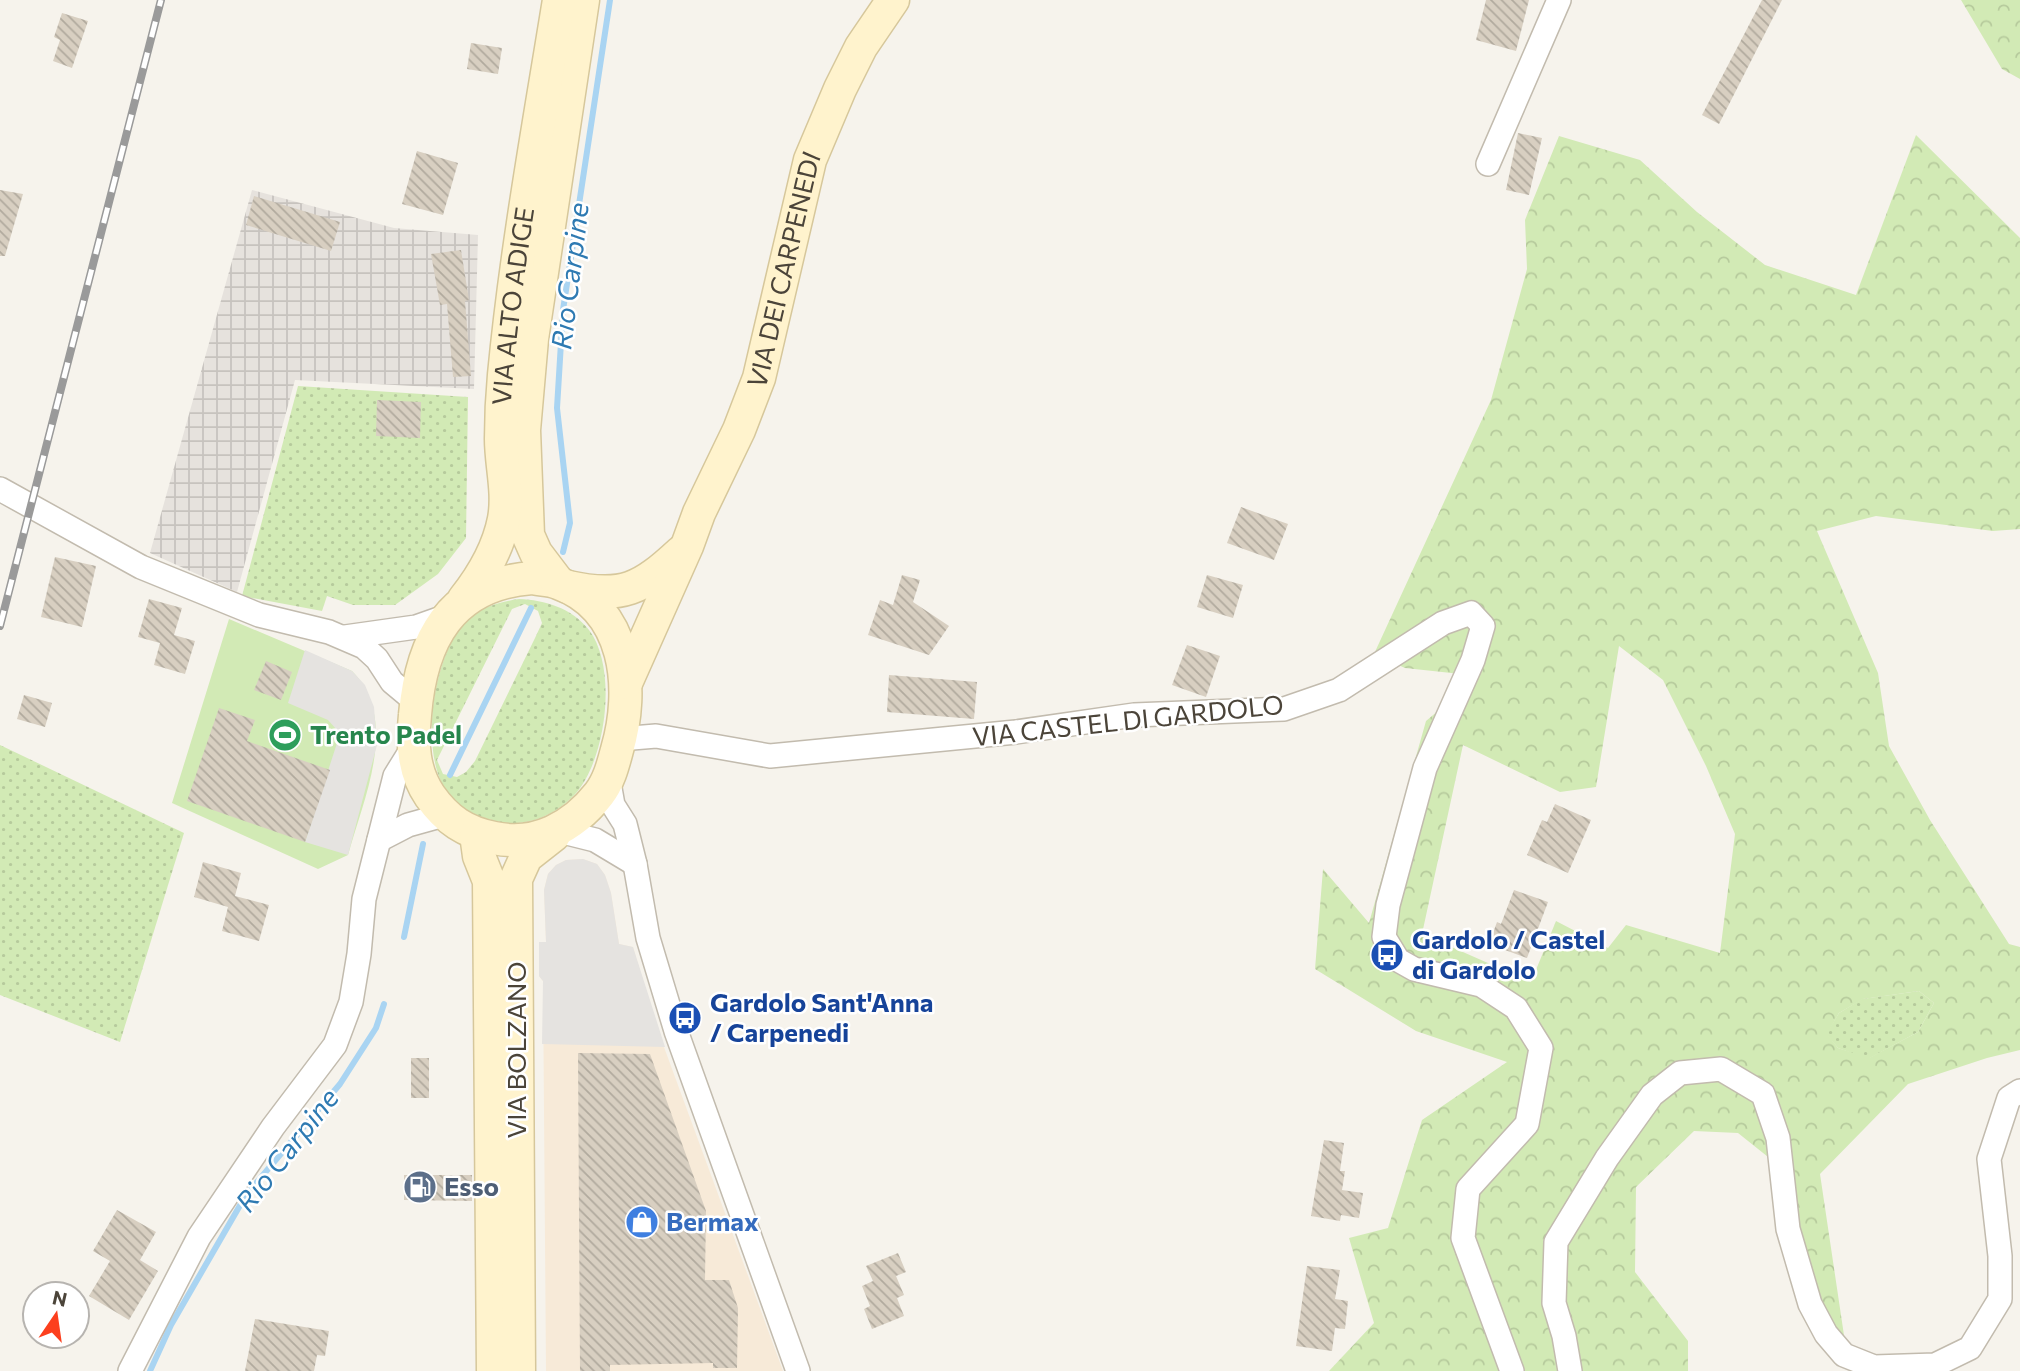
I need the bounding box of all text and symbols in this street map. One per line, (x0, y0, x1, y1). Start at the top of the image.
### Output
street label: VIA DEI CARPENEDI (740, 146, 826, 392)
water label: Rio Carpine (543, 200, 595, 351)
street label: VIA ALTO ADIGE (485, 205, 539, 406)
street label: VIA CASTEL DI GARDOLO (971, 688, 1285, 751)
sports icon: Trento Padel (266, 716, 304, 754)
place label: Trento Padel (310, 718, 462, 749)
place label: Gardolo / Castel di Gardolo (1412, 923, 1605, 984)
bus stop icon: Gardolo / Castel di Gardolo (1368, 936, 1406, 974)
street label: VIA BOLZANO (500, 961, 531, 1139)
place label: Gardolo Sant'Anna / Carpenedi (710, 986, 933, 1047)
bus stop icon: Gardolo Sant'Anna / Carpenedi (666, 999, 704, 1037)
water label: Rio Carpine (227, 1081, 345, 1218)
fuel station icon: Esso (401, 1168, 439, 1206)
place label: Esso (444, 1170, 499, 1201)
shop icon: Bermax (623, 1203, 661, 1241)
place label: Bermax (666, 1205, 759, 1236)
north arrow (21, 1280, 91, 1350)
text: N (50, 1285, 69, 1311)

